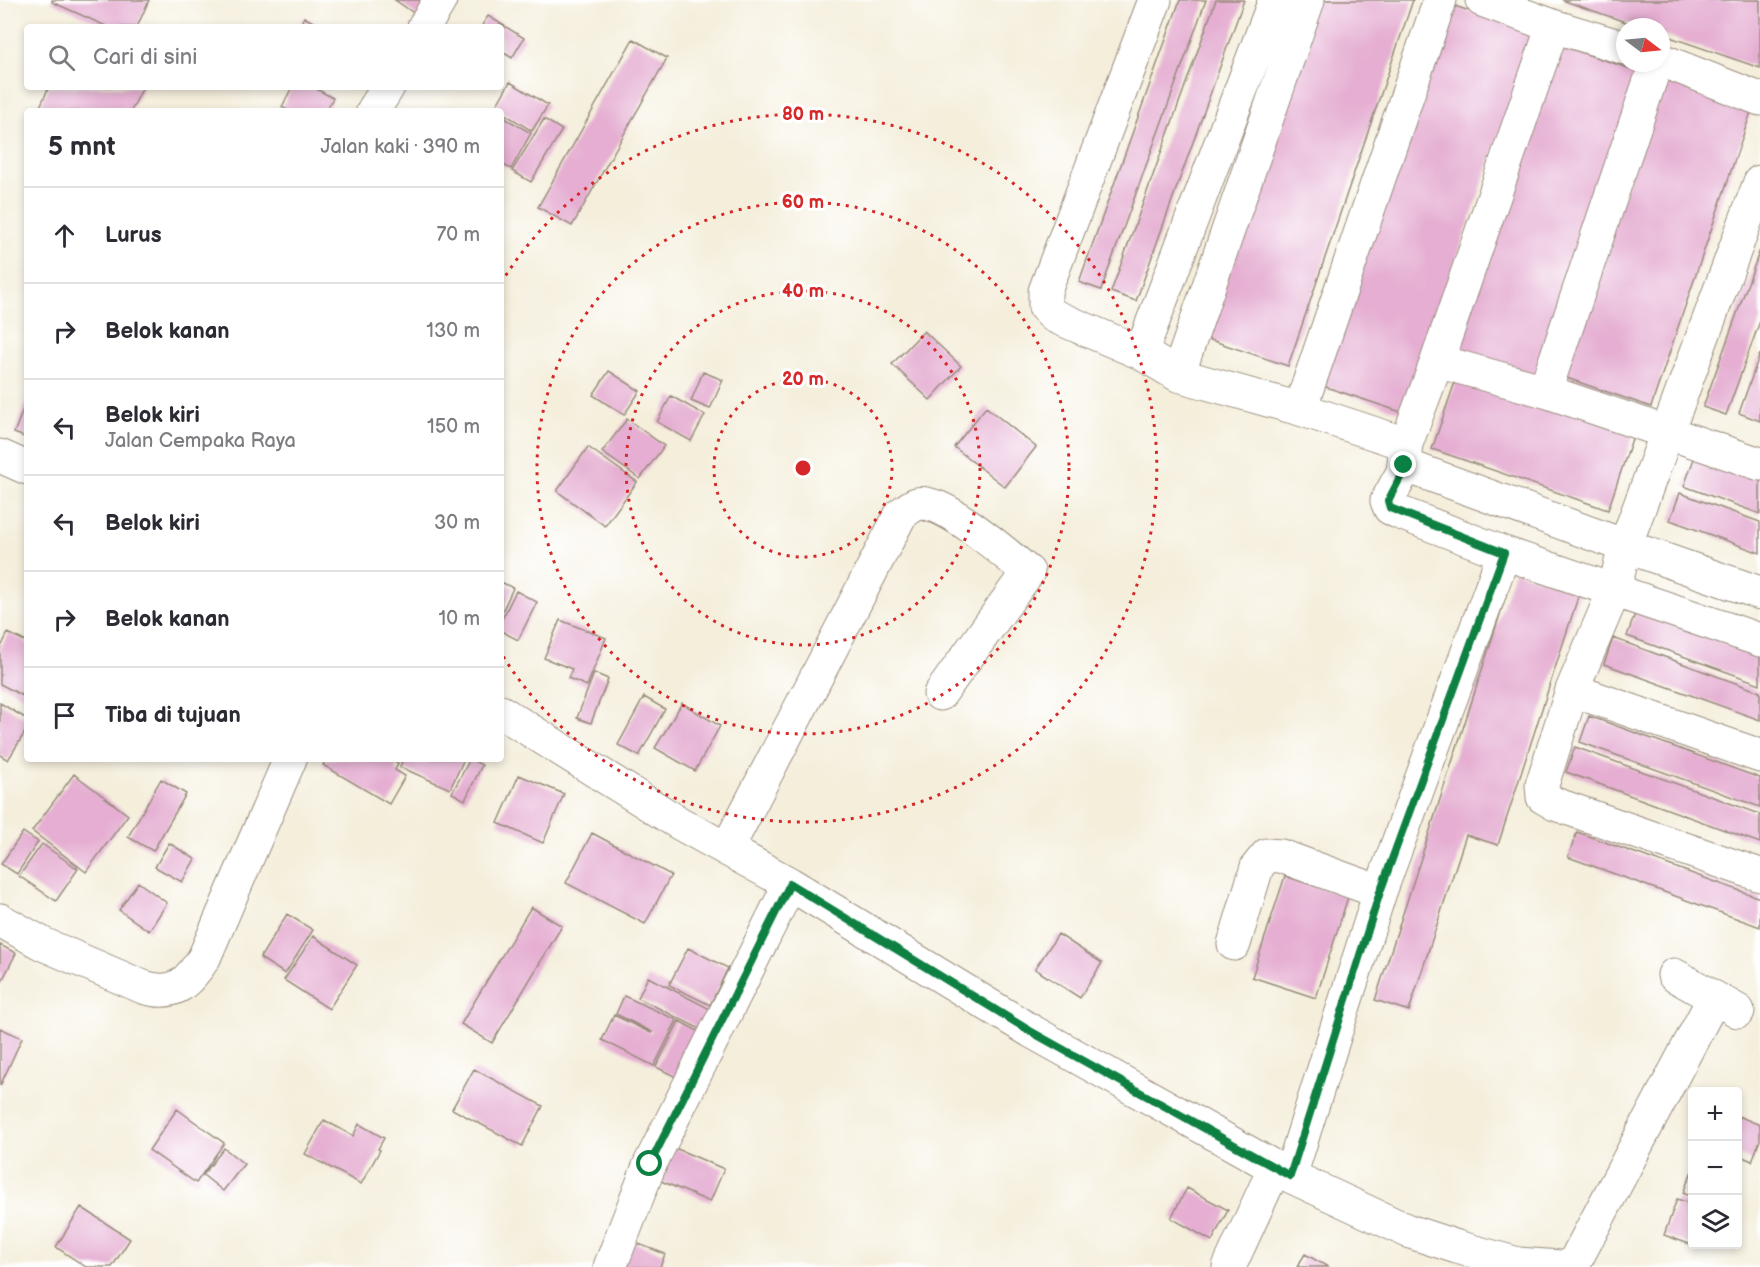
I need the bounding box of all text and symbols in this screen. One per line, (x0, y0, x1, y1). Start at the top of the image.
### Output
north arrow (1616, 18, 1670, 72)
search box (24, 24, 504, 90)
icon: search (45, 41, 78, 74)
text: Cari di sini (93, 44, 197, 71)
text: 80 m (782, 104, 824, 125)
text: 5 mnt (48, 132, 115, 163)
text: Jalan kaki · 390 m (320, 135, 480, 159)
text: 60 m (782, 192, 824, 213)
icon: ahead (48, 219, 81, 252)
text: Lurus (105, 222, 161, 249)
text: 70 m (436, 223, 480, 247)
text: 40 m (782, 281, 824, 302)
icon: right (48, 315, 81, 348)
text: Belok kanan (105, 318, 230, 345)
text: 130 m (426, 319, 480, 343)
text: 20 m (782, 369, 824, 390)
text: Belok kiri (105, 402, 200, 429)
icon: left (48, 411, 81, 444)
text: 150 m (427, 415, 480, 439)
text: Jalan Cempaka Raya (105, 429, 296, 453)
route end (1390, 451, 1416, 477)
centre of rings (793, 458, 813, 478)
icon: left (48, 507, 81, 540)
text: Belok kiri (105, 510, 200, 537)
text: 30 m (434, 511, 480, 535)
icon: right (48, 603, 81, 636)
text: Belok kanan (105, 606, 230, 633)
text: 10 m (439, 607, 480, 631)
icon: arrive (48, 699, 81, 732)
text: Tiba di tujuan (105, 702, 241, 729)
map controls (1688, 1087, 1742, 1249)
button: + (1688, 1087, 1742, 1141)
button: − (1688, 1141, 1742, 1195)
route start (636, 1150, 662, 1176)
button: layers (1688, 1195, 1742, 1249)

